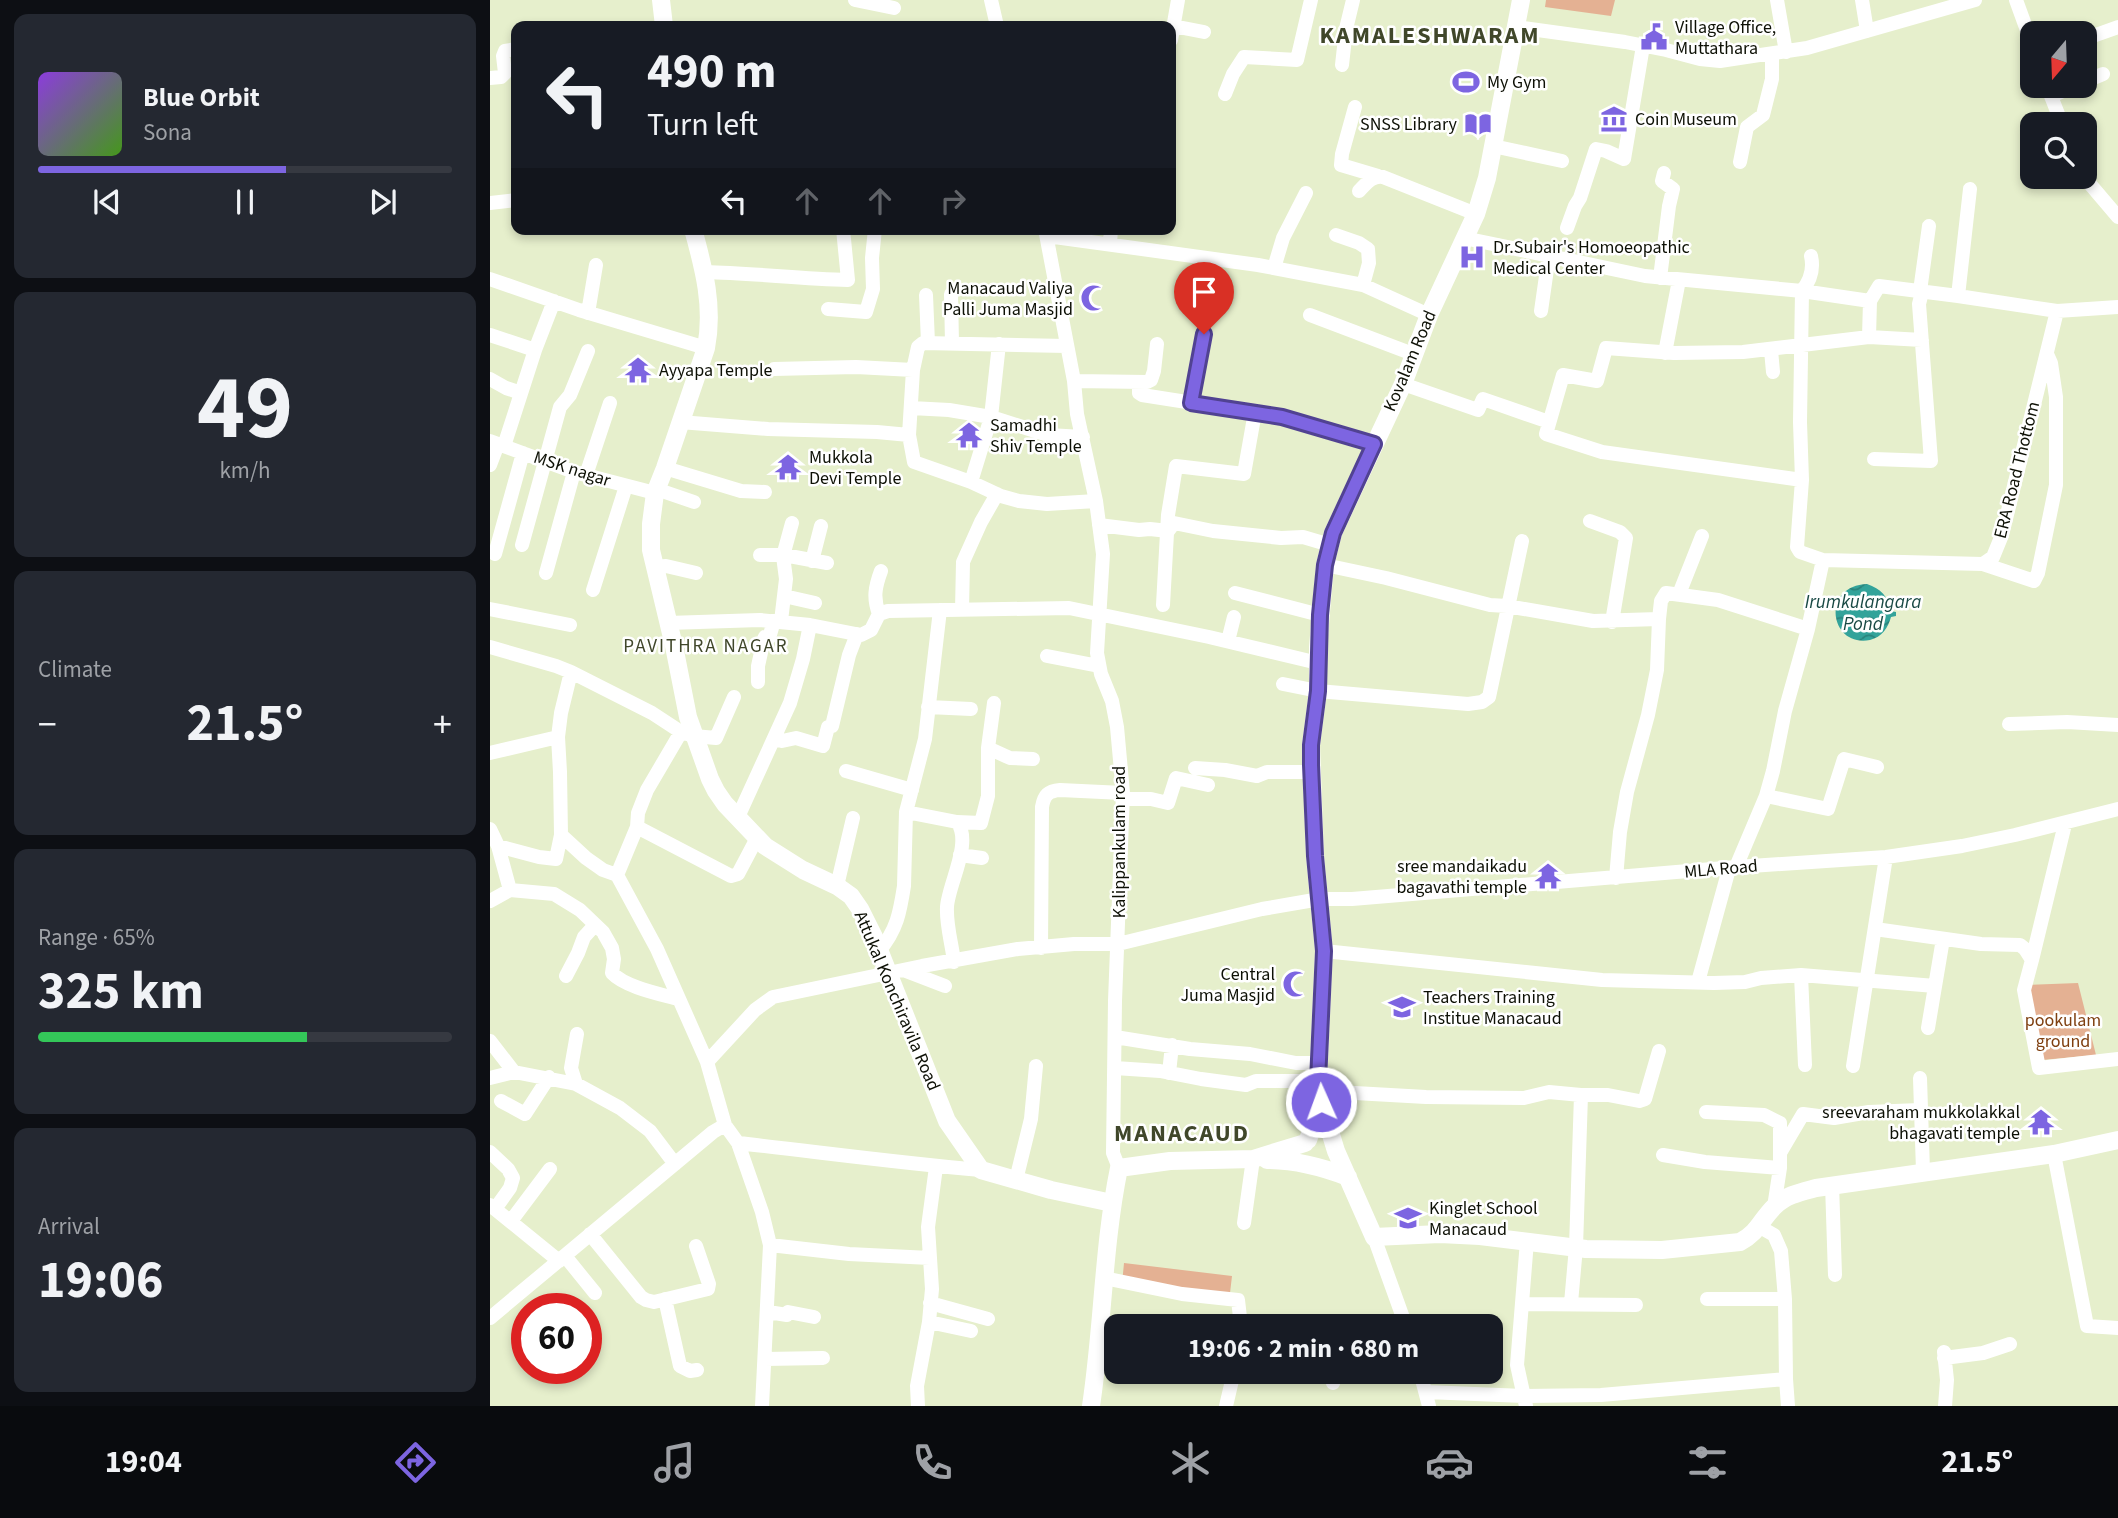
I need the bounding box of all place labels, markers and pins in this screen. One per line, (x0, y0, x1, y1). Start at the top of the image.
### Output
place label: Village Office, Muttathara (1675, 15, 1776, 61)
public building icon: Village Office, Muttathara (1639, 22, 1669, 52)
sports icon: My Gym (1451, 67, 1481, 97)
place label: My Gym (1487, 70, 1547, 95)
museum icon: Coin Museum (1599, 104, 1629, 134)
place label: Coin Museum (1635, 107, 1737, 132)
library icon: SNSS Library (1463, 109, 1493, 139)
place label: SNSS Library (1360, 112, 1458, 137)
place label: Dr.Subair's Homoeopathic Medical Center (1493, 235, 1690, 281)
hospital icon: Dr.Subair's Homoeopathic Medical Center (1457, 242, 1487, 272)
pin (1174, 262, 1234, 334)
place label: Manacaud Valiya Palli Juma Masjid (943, 276, 1073, 322)
mosque icon: Manacaud Valiya Palli Juma Masjid (1079, 283, 1109, 313)
temple icon: Ayyapa Temple (623, 355, 653, 385)
place label: Ayyapa Temple (659, 358, 772, 383)
place label: Samadhi Shiv Temple (990, 413, 1082, 459)
temple icon: Samadhi Shiv Temple (954, 420, 984, 450)
place label: Mukkola Devi Temple (809, 445, 901, 491)
temple icon: Mukkola Devi Temple (773, 452, 803, 482)
place label: sree mandaikadu bagavathi temple (1396, 854, 1527, 900)
temple icon: sree mandaikadu bagavathi temple (1533, 861, 1563, 891)
place label: Central Juma Masjid (1180, 962, 1275, 1008)
mosque icon: Central Juma Masjid (1281, 969, 1311, 999)
place label: Teachers Training Institue Manacaud (1423, 985, 1562, 1031)
school or university icon: Teachers Training Institue Manacaud (1387, 992, 1417, 1022)
place label: sreevaraham mukkolakkal bhagavati temple (1822, 1100, 2020, 1146)
temple icon: sreevaraham mukkolakkal bhagavati temple (2026, 1107, 2056, 1137)
place label: Kinglet School Manacaud (1429, 1196, 1538, 1242)
school or university icon: Kinglet School Manacaud (1393, 1203, 1423, 1233)

